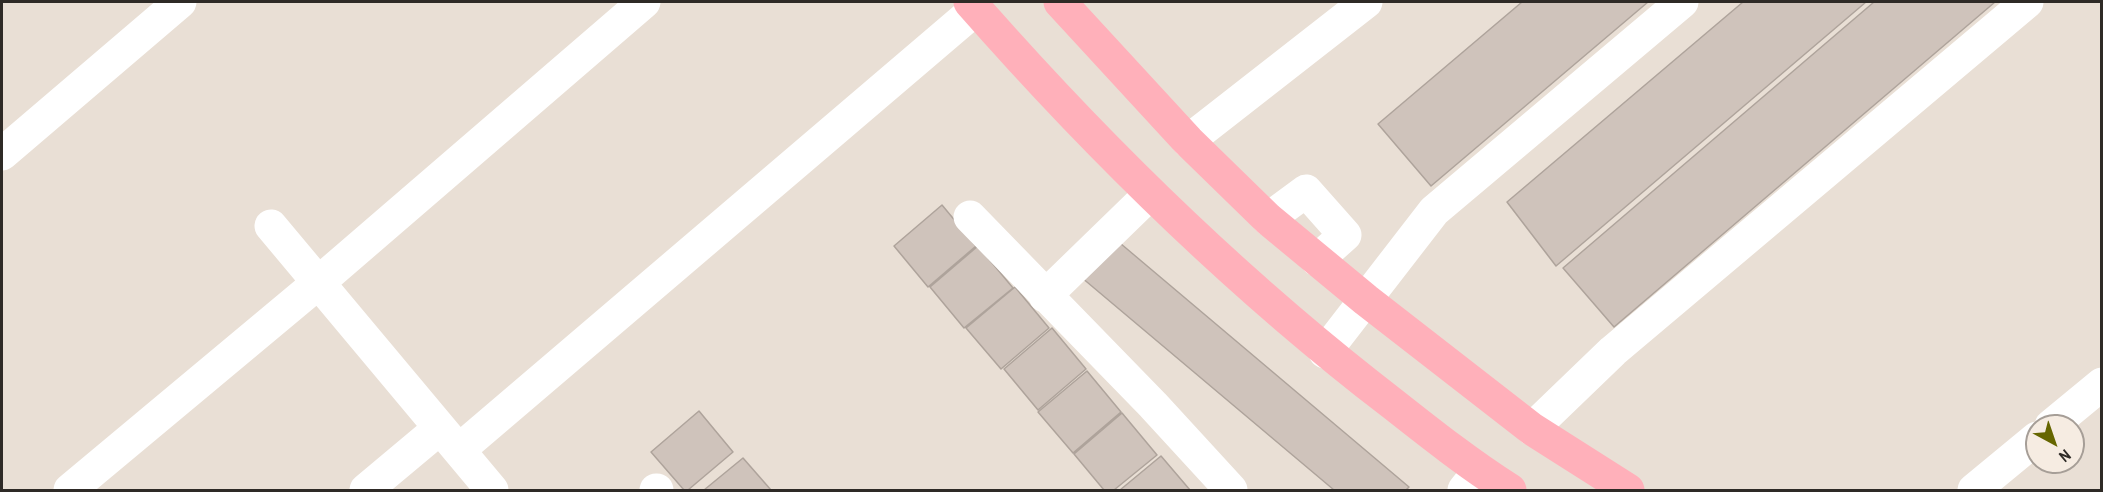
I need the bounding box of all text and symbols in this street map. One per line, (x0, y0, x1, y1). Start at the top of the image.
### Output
north arrow (2025, 414, 2085, 474)
text: N (2055, 445, 2076, 468)

